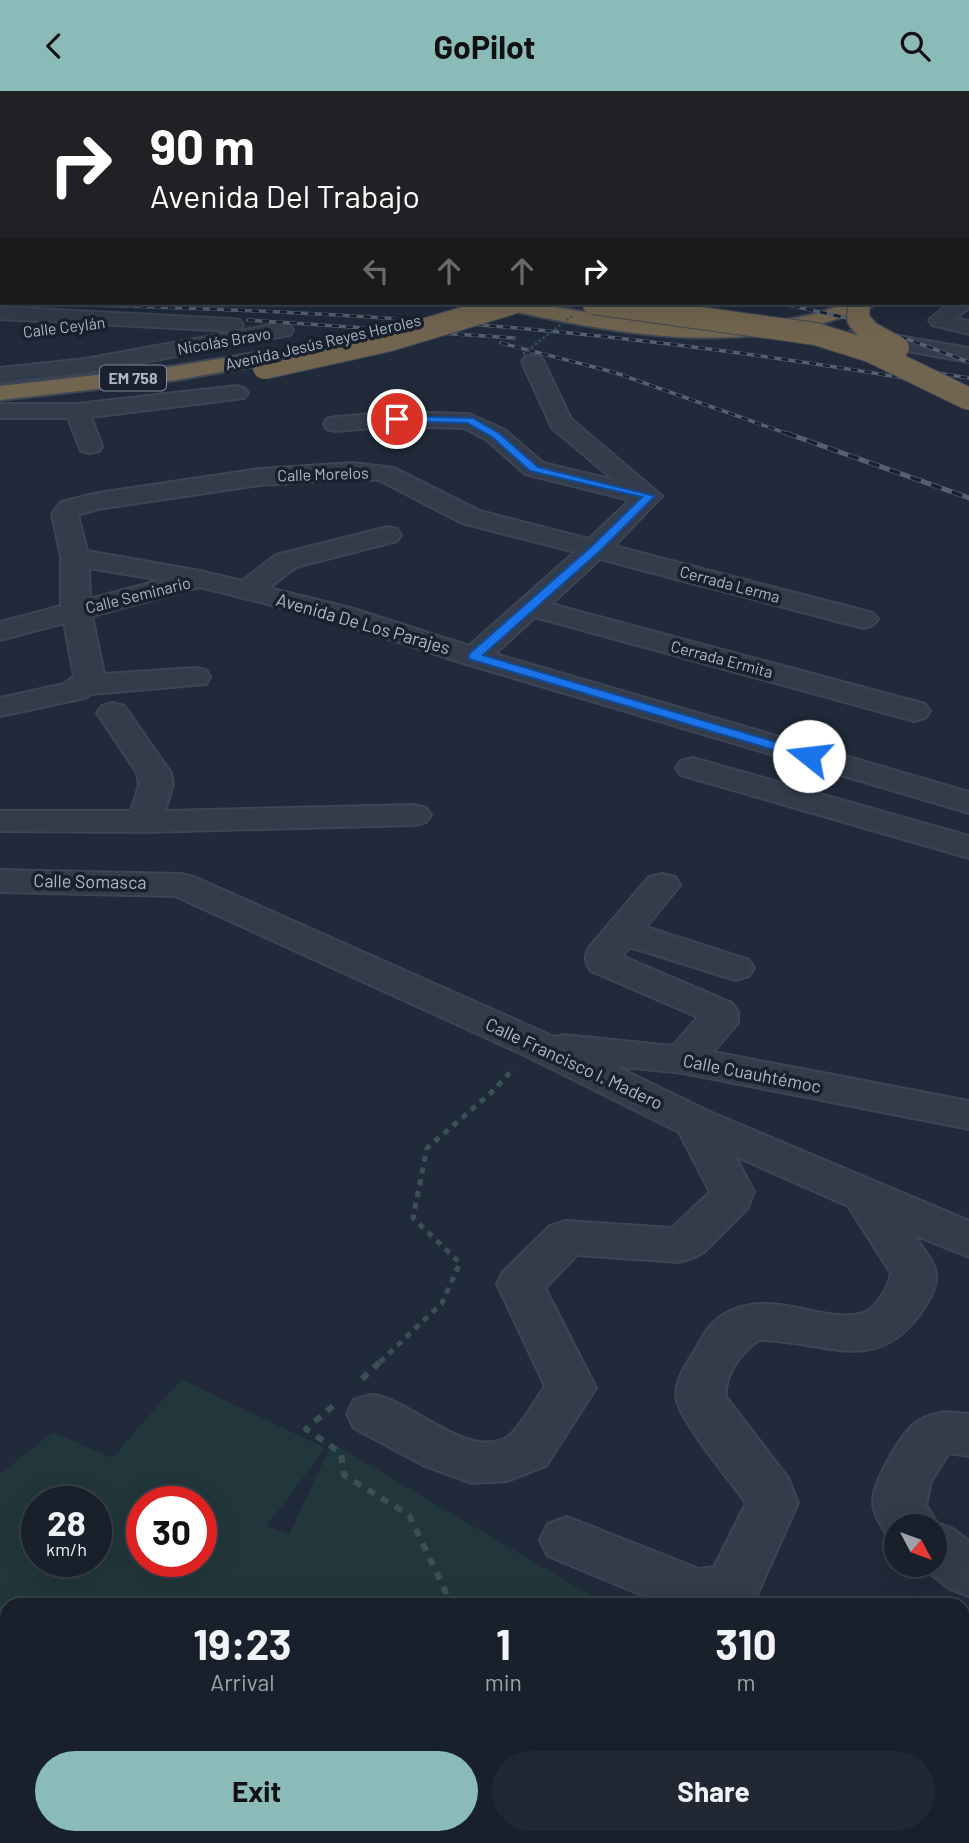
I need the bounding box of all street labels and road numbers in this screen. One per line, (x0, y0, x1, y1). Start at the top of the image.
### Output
street label: Avenida Jesús Reyes Heroles (223, 310, 423, 373)
street label: Calle Ceylán (22, 312, 106, 341)
street label: Nicolás Bravo (176, 323, 272, 358)
road number: EM 758 (100, 365, 166, 391)
street label: Calle Morelos (277, 462, 369, 485)
street label: Cerrada Lerma (678, 561, 782, 606)
street label: Calle Seminario (83, 572, 192, 617)
street label: Avenida De Los Parajes (274, 588, 453, 658)
street label: Cerrada Ermita (669, 636, 775, 681)
street label: Calle Somasca (33, 869, 147, 893)
street label: Calle Francisco I. Madero (482, 1012, 667, 1114)
street label: Calle Cuauhtémoc (681, 1049, 823, 1097)

